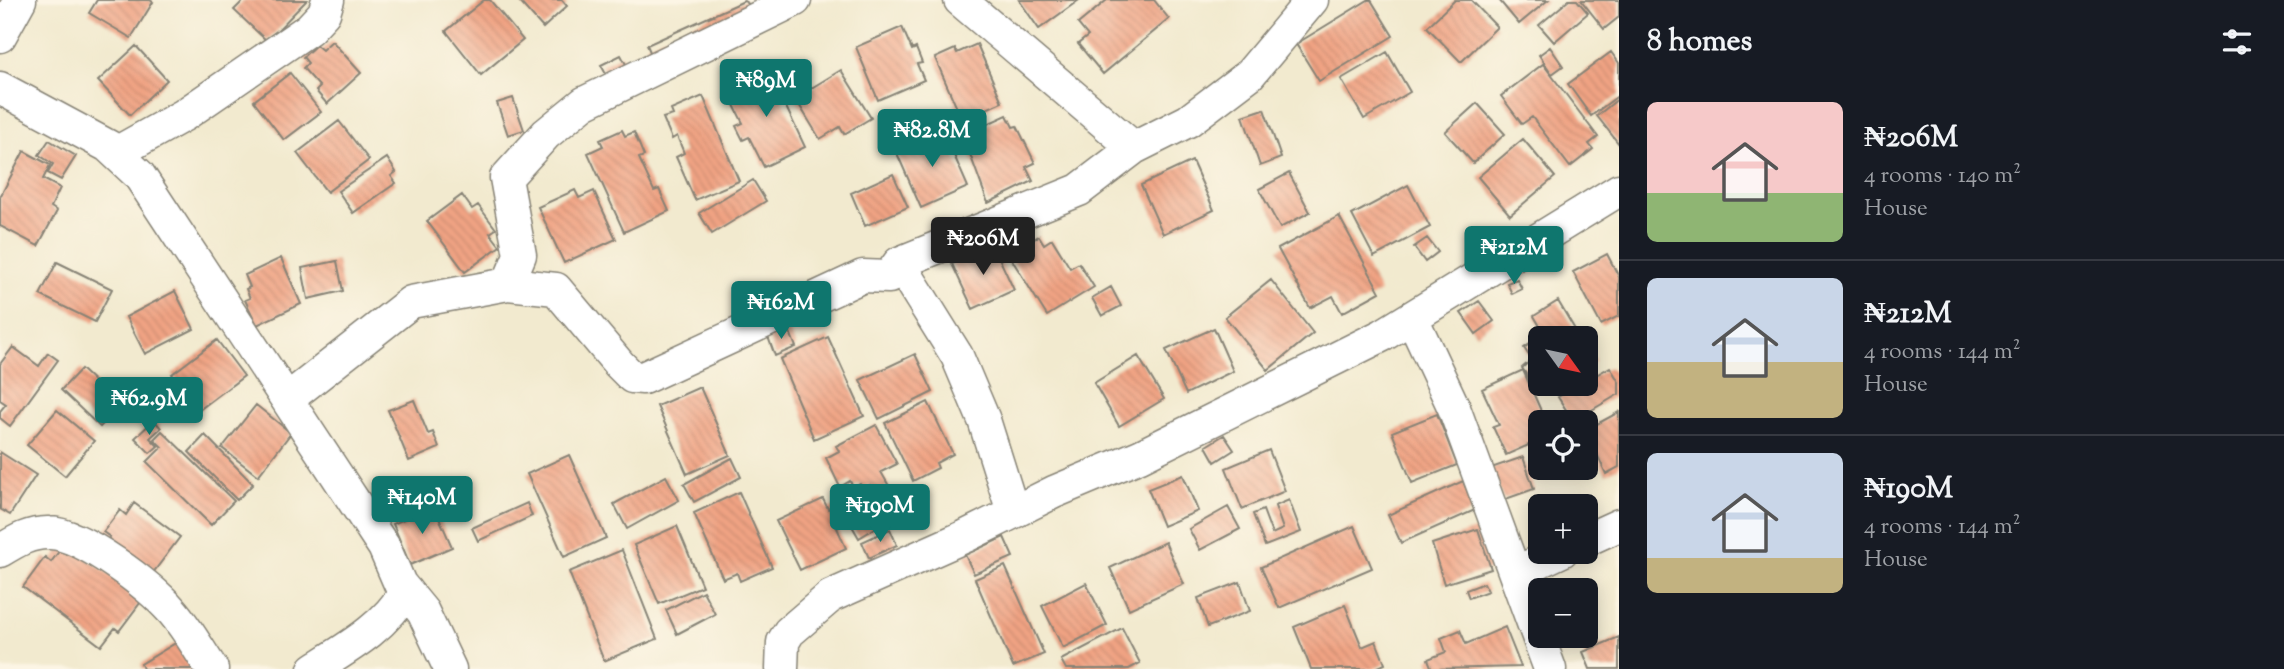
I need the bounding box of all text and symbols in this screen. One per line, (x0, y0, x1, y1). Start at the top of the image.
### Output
text: 8 homes (1647, 21, 1752, 64)
icon: filters (2218, 23, 2256, 61)
pin: ₦89M (725, 60, 807, 119)
text: ₦89M (736, 65, 796, 98)
pin: ₦82.8M (875, 110, 989, 169)
text: ₦82.8M (894, 115, 970, 148)
text: ₦206M (1864, 117, 1958, 160)
icon: home (1703, 130, 1787, 214)
text: 4 rooms · 140 m² (1864, 160, 2021, 193)
text: House (1864, 193, 1928, 226)
pin: ₦206M (934, 218, 1032, 277)
text: ₦206M (947, 223, 1019, 256)
pin: ₦212M (1465, 226, 1563, 286)
text: ₦212M (1480, 232, 1548, 265)
pin: ₦162M (732, 282, 830, 341)
text: ₦162M (747, 287, 815, 320)
text: ₦212M (1864, 293, 1952, 336)
icon: home (1703, 306, 1787, 390)
north arrow (1528, 326, 1598, 396)
map controls (1528, 326, 1598, 648)
text: 4 rooms · 144 m² (1864, 336, 2021, 369)
text: House (1864, 369, 1928, 402)
pin: ₦62.9M (92, 378, 206, 437)
text: ₦62.9M (111, 383, 187, 416)
button: locate (1528, 410, 1598, 480)
text: ₦190M (1864, 468, 1953, 511)
pin: ₦140M (373, 476, 471, 536)
icon: home (1703, 481, 1787, 565)
text: ₦140M (388, 482, 456, 515)
pin: ₦190M (831, 484, 929, 544)
text: ₦190M (846, 490, 914, 523)
button: + (1528, 494, 1598, 564)
text: 4 rooms · 144 m² (1864, 511, 2021, 544)
text: House (1864, 544, 1928, 577)
button: − (1528, 578, 1598, 648)

